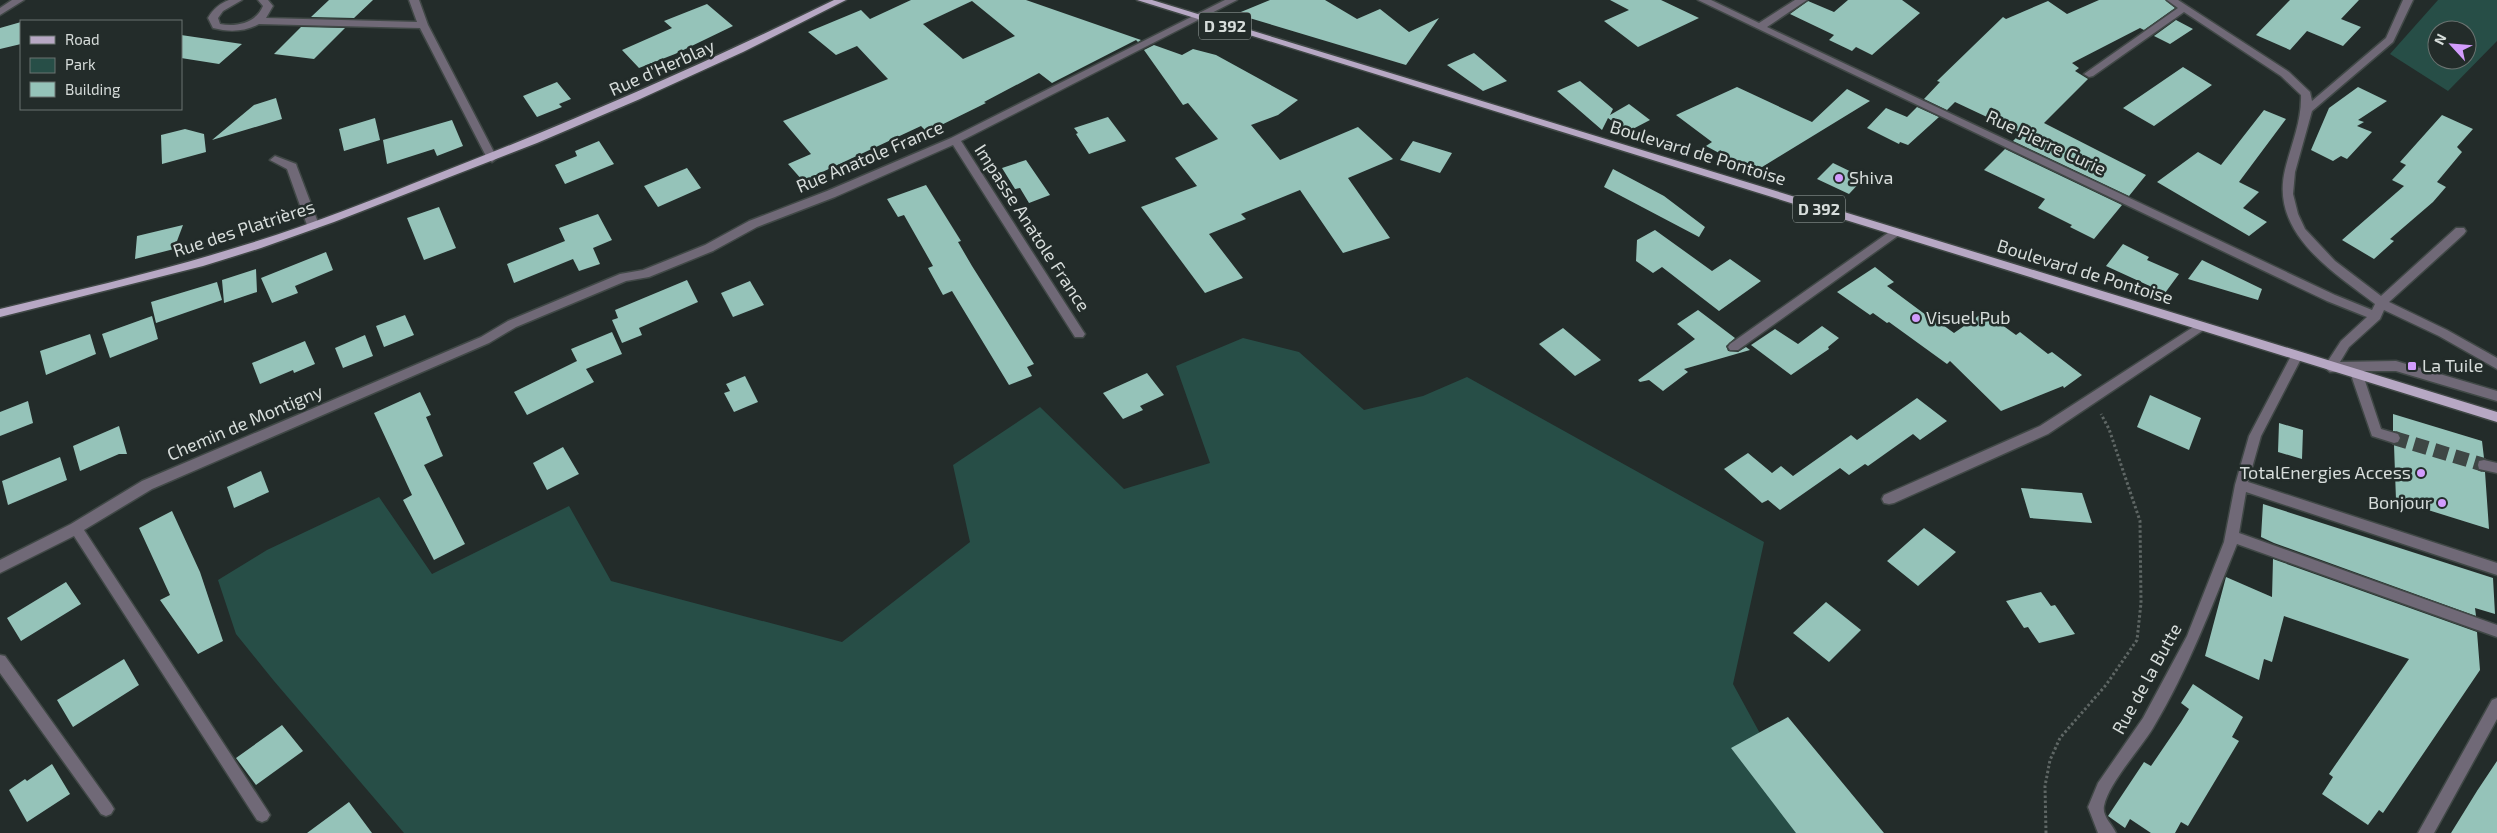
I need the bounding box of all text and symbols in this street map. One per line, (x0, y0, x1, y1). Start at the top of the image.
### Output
road number: D 392 (1199, 12, 1251, 40)
legend (20, 20, 182, 110)
north arrow (2427, 20, 2477, 70)
text: Road (65, 30, 100, 48)
text: N (2430, 31, 2450, 47)
street label: Rue d'Herblay (605, 34, 718, 100)
text: Park (65, 55, 96, 73)
text: Building (65, 80, 121, 98)
street label: Rue Pierre Curie (1983, 105, 2110, 179)
street label: Rue Anatole France (793, 115, 946, 197)
street label: Boulevard de Pontoise (1608, 115, 1789, 189)
street label: Impasse Anatole France (970, 140, 1095, 315)
place label: Shiva (1849, 166, 1893, 188)
marker: Shiva (1833, 172, 1845, 184)
street label: Rue des Platrières (170, 195, 317, 261)
road number: D 392 (1793, 195, 1845, 222)
street label: Boulevard de Pontoise (1995, 234, 2176, 308)
place label: Visuel Pub (1926, 306, 2011, 328)
marker: Visuel Pub (1910, 312, 1922, 324)
place label: La Tuile (2422, 354, 2483, 376)
marker: La Tuile (2406, 360, 2418, 372)
street label: Chemin de Montigny (163, 379, 326, 465)
place label: TotalEnergies Access (2240, 461, 2411, 483)
marker: TotalEnergies Access (2415, 467, 2427, 479)
place label: Bonjour (2368, 491, 2432, 513)
marker: Bonjour (2436, 497, 2448, 509)
street label: Rue de la Butte (2107, 619, 2186, 738)

